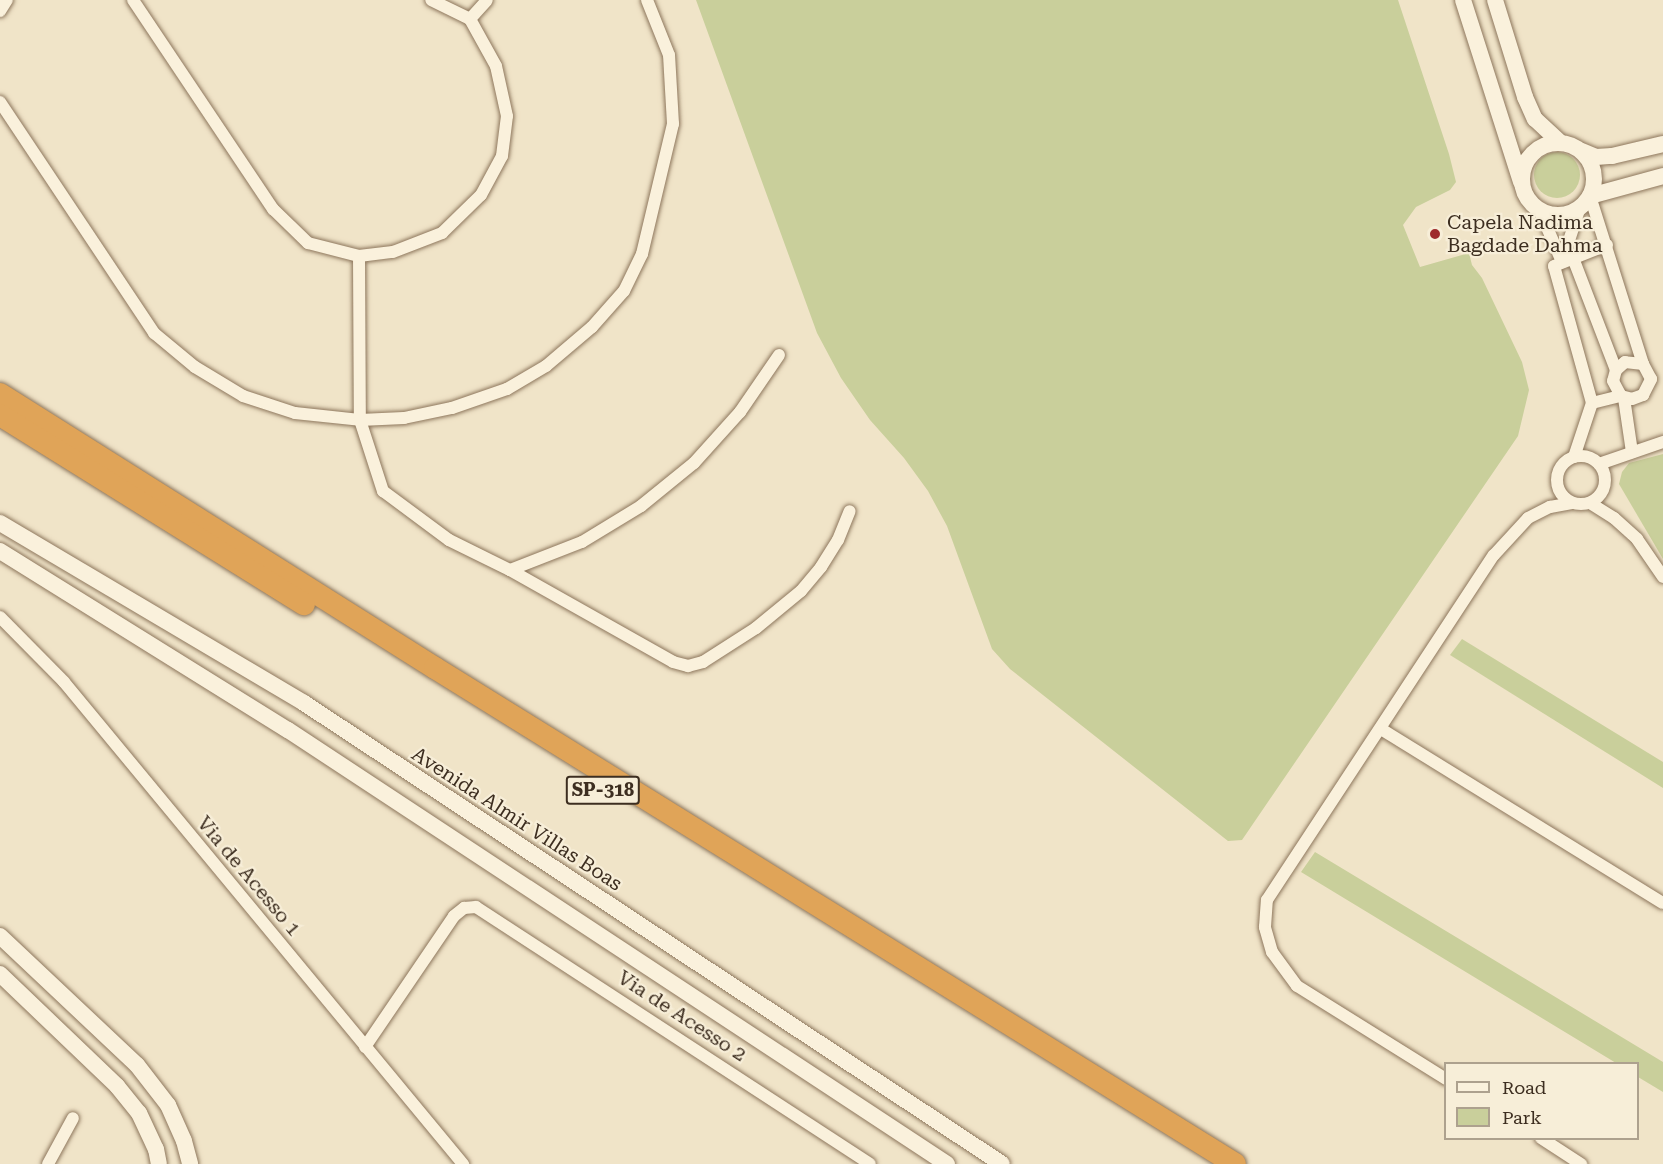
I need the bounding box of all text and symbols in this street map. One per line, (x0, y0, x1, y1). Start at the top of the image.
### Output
place label: Capela Nadima Bagdade Dahma (1447, 210, 1603, 257)
marker: Capela Nadima Bagdade Dahma (1428, 227, 1442, 241)
street label: Avenida Almir Villas Boas (407, 742, 627, 896)
road number: SP-318 (566, 775, 640, 805)
street label: Via de Acesso 1 (192, 811, 306, 941)
street label: Via de Acesso 2 (613, 965, 751, 1067)
legend (1444, 1062, 1639, 1140)
text: Road (1502, 1077, 1546, 1098)
text: Park (1502, 1107, 1542, 1128)

